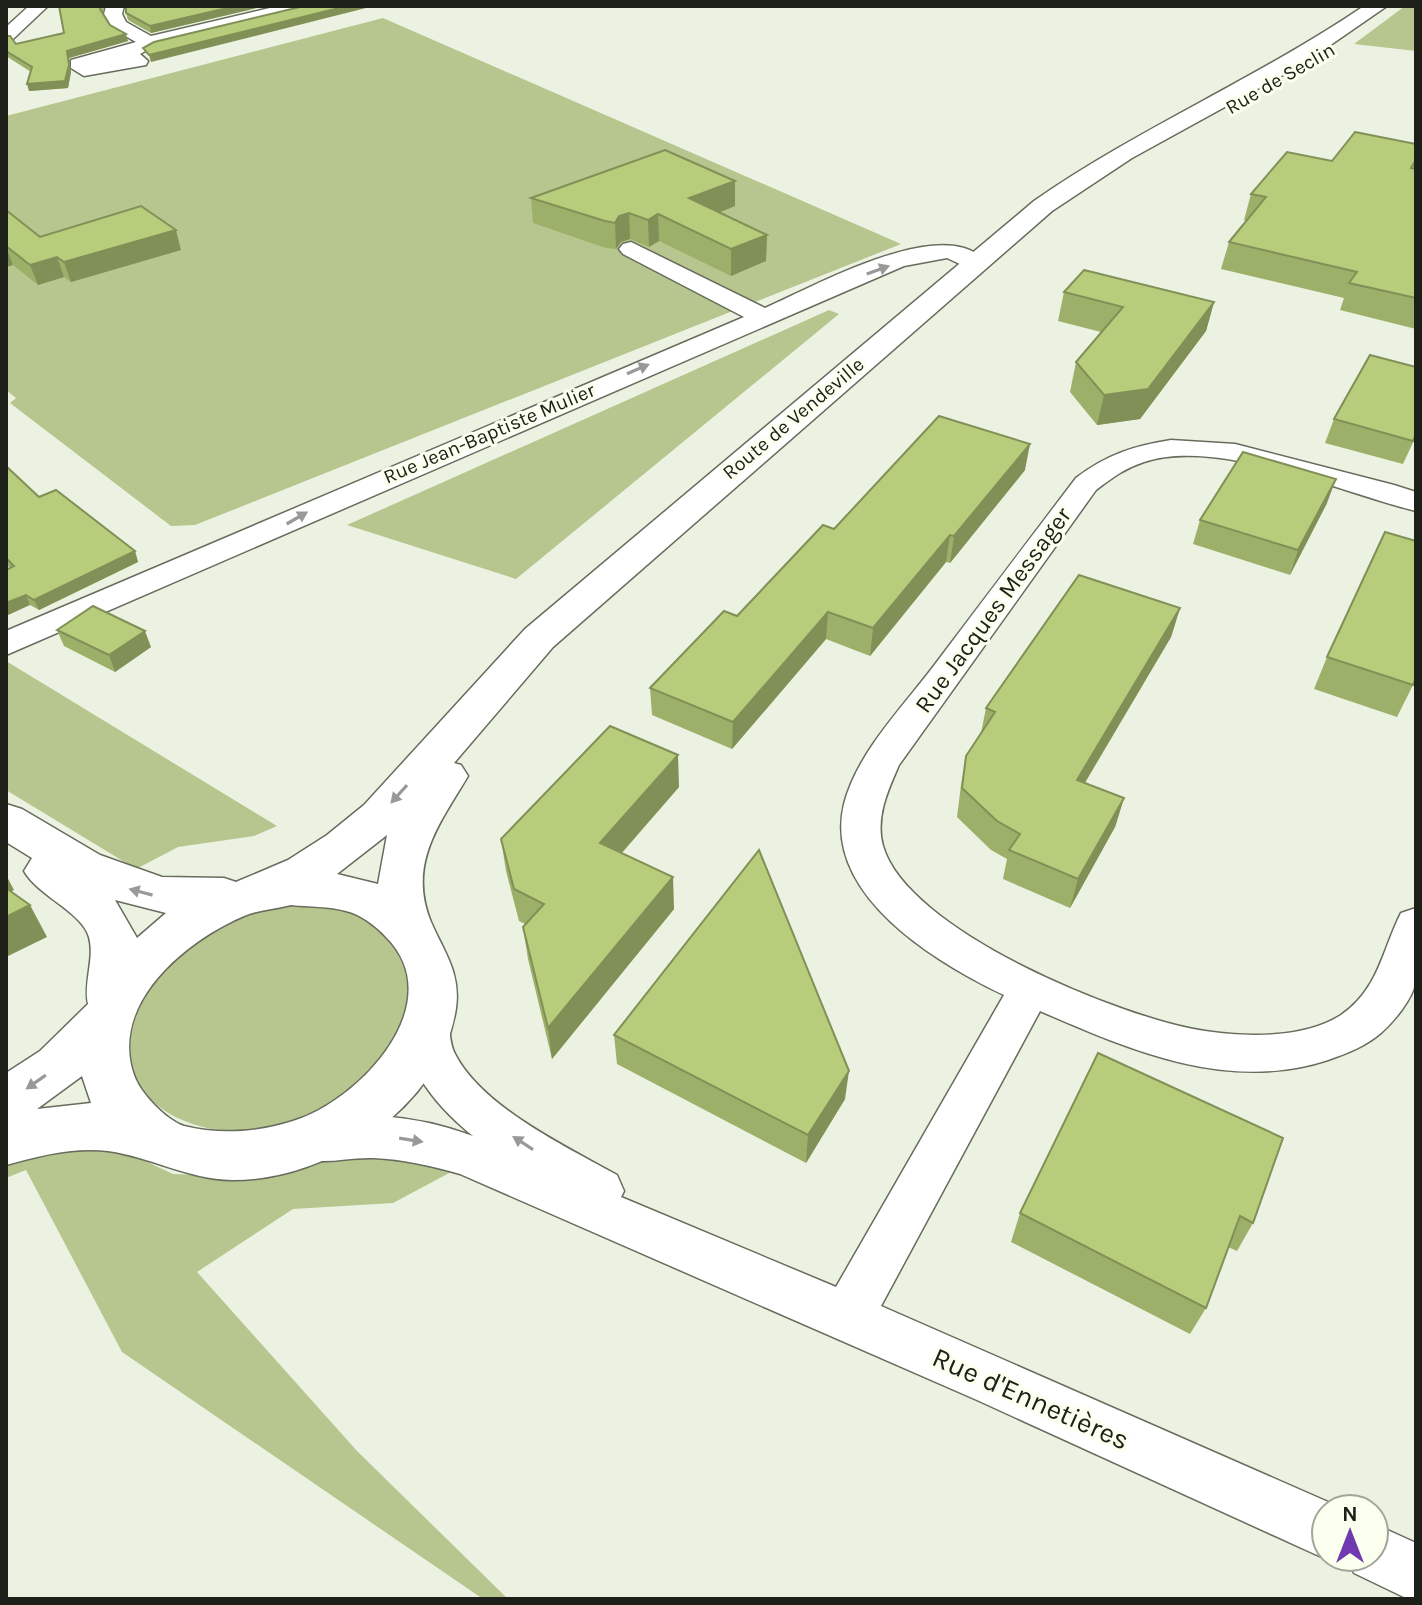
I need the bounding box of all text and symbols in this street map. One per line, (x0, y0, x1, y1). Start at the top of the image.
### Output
street label: Rue de Seclin (1221, 38, 1339, 119)
one-way arrow (866, 263, 890, 276)
street label: Route de Vendeville (718, 353, 869, 484)
one-way arrow (626, 363, 650, 376)
street label: Rue Jean-Baptiste Mulier (380, 378, 599, 488)
street label: Rue Jacques Messager (909, 501, 1077, 718)
one-way arrow (286, 511, 308, 525)
one-way arrow (390, 785, 408, 804)
one-way arrow (129, 886, 154, 898)
one-way arrow (26, 1074, 47, 1089)
one-way arrow (399, 1134, 424, 1146)
one-way arrow (512, 1136, 534, 1150)
street label: Rue d'Ennetières (927, 1340, 1134, 1457)
north arrow (1310, 1493, 1390, 1573)
text: N (1342, 1501, 1358, 1527)

